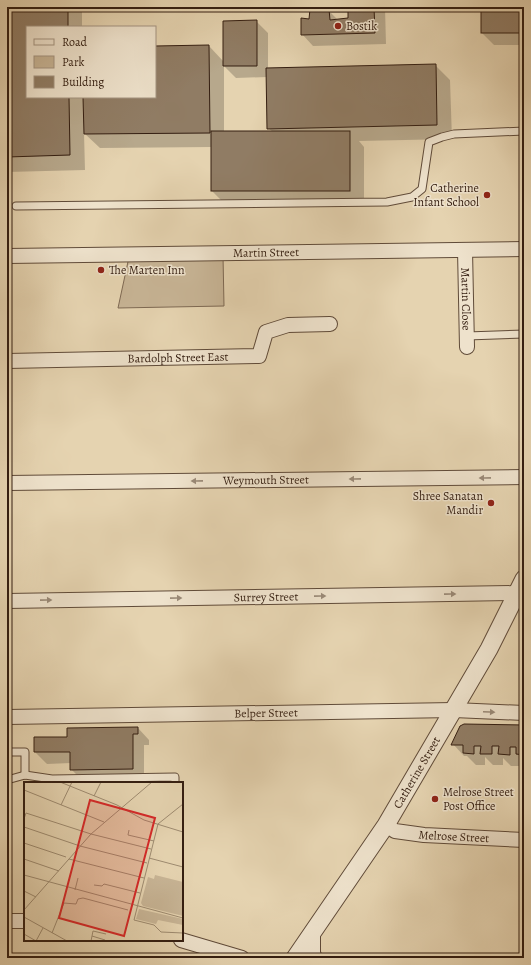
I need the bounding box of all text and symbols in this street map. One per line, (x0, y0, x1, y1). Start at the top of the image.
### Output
place label: Bostik (346, 18, 377, 34)
marker: Bostik (333, 21, 343, 31)
legend (26, 26, 156, 98)
text: Road (62, 34, 88, 50)
text: Park (62, 54, 85, 70)
text: Building (62, 74, 104, 90)
place label: Catherine Infant School (413, 180, 479, 210)
marker: Catherine Infant School (482, 190, 492, 200)
street label: Martin Street (233, 244, 299, 261)
place label: The Marten Inn (109, 262, 185, 278)
marker: The Marten Inn (96, 265, 106, 275)
street label: Martin Close (457, 267, 475, 331)
street label: Bardolph Street East (127, 349, 229, 367)
street label: Weymouth Street (222, 471, 309, 489)
one-way arrow (478, 475, 491, 481)
one-way arrow (348, 476, 361, 482)
one-way arrow (190, 478, 203, 484)
place label: Shree Sanatan Mandir (413, 488, 483, 518)
marker: Shree Sanatan Mandir (486, 498, 496, 508)
street label: Surrey Street (234, 588, 298, 605)
one-way arrow (444, 591, 457, 597)
one-way arrow (314, 593, 327, 599)
one-way arrow (170, 595, 183, 601)
one-way arrow (40, 597, 53, 603)
street label: Belper Street (234, 704, 298, 721)
one-way arrow (483, 708, 495, 715)
street label: Catherine Street (389, 734, 444, 811)
inset map (24, 782, 183, 941)
place label: Melrose Street Post Office (443, 784, 514, 814)
marker: Melrose Street Post Office (430, 794, 440, 804)
street label: Melrose Street (417, 826, 490, 846)

